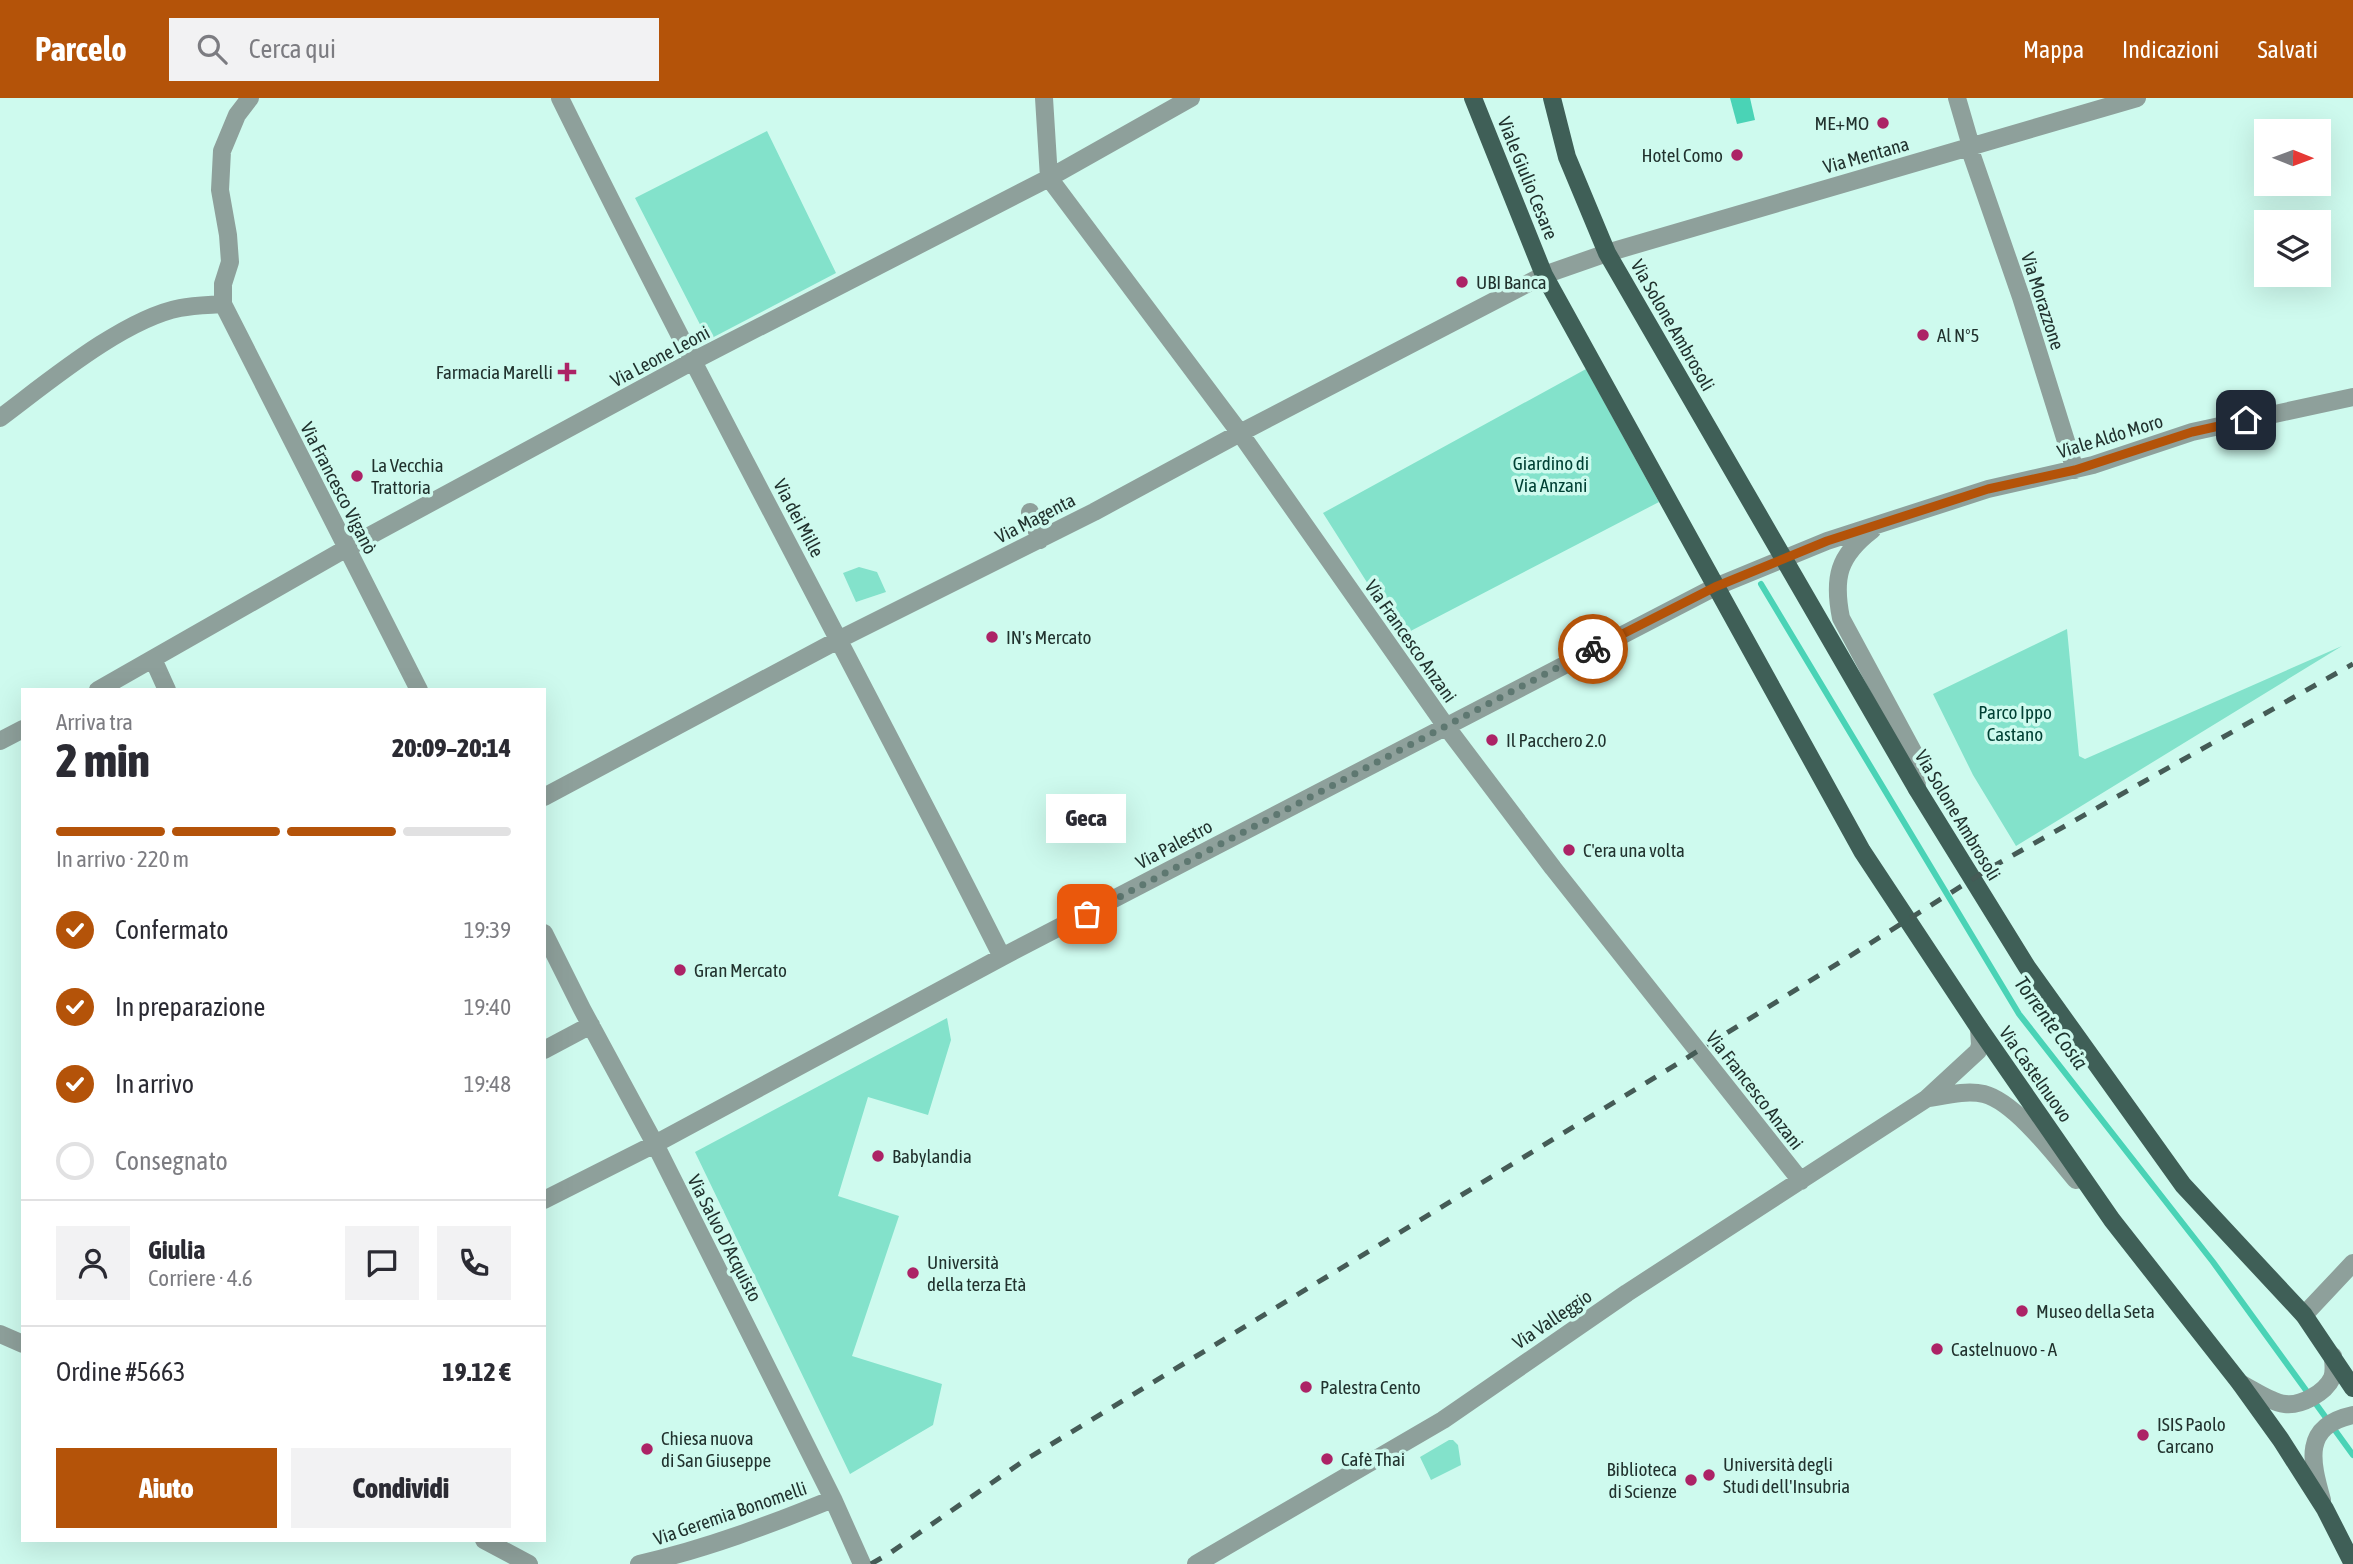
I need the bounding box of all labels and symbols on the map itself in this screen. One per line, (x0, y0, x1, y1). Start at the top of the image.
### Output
place label: ME+MO (1814, 112, 1869, 134)
street label: Viale Giulio Cesare (1493, 114, 1563, 242)
marker: ME+MO (1875, 115, 1891, 131)
north arrow (2254, 119, 2331, 196)
street label: Via Mentana (1821, 132, 1911, 178)
place label: Hotel Como (1641, 144, 1723, 166)
marker: Hotel Como (1729, 147, 1745, 163)
street label: Via Morazzone (2017, 250, 2069, 352)
street label: Via Solone Ambrosoli (1627, 255, 1719, 395)
place label: UBI Banca (1476, 271, 1547, 293)
marker: UBI Banca (1454, 274, 1470, 290)
street label: Via Leone Leoni (607, 321, 713, 391)
place label: Al N°5 (1937, 324, 1979, 346)
marker: Al N°5 (1915, 327, 1931, 343)
place label: Farmacia Marelli (436, 361, 553, 383)
marker: Farmacia Marelli (559, 364, 575, 380)
pin (2216, 390, 2276, 450)
street label: Viale Aldo Moro (2054, 409, 2166, 463)
street label: Via Francesco Viganò (296, 418, 382, 558)
park label: Giardino di Via Anzani (1513, 452, 1589, 496)
place label: La Vecchia Trattoria (371, 454, 444, 498)
marker: La Vecchia Trattoria (349, 468, 365, 484)
street label: Via dei Mille (769, 475, 829, 561)
street label: Via Magenta (991, 489, 1079, 547)
street label: Via Francesco Anzani (1361, 576, 1461, 706)
courier (1558, 614, 1628, 684)
place label: IN's Mercato (1006, 626, 1092, 648)
marker: IN's Mercato (984, 629, 1000, 645)
park label: Parco Ippo Castano (1978, 701, 2052, 745)
place label: Il Pacchero 2.0 (1506, 729, 1607, 751)
marker: Il Pacchero 2.0 (1484, 732, 1500, 748)
street label: Via Solone Ambrosoli (1911, 746, 2005, 884)
callout: Geca (1047, 795, 1127, 844)
street label: Via Palestro (1132, 815, 1216, 873)
place label: C'era una volta (1583, 839, 1685, 861)
marker: C'era una volta (1561, 842, 1577, 858)
pin (1057, 884, 1117, 944)
place label: Gran Mercato (694, 959, 787, 981)
marker: Gran Mercato (672, 962, 688, 978)
water label: Torrente Cosia (2010, 971, 2094, 1074)
street label: Via Castelnuovo (1995, 1022, 2077, 1126)
street label: Via Francesco Anzani (1702, 1026, 1808, 1154)
place label: Babylandia (892, 1145, 972, 1167)
marker: Babylandia (870, 1148, 886, 1164)
street label: Via Salvo D'Acquisto (684, 1171, 766, 1305)
place label: Università della terza Età (927, 1251, 1026, 1295)
marker: Università della terza Età (905, 1265, 921, 1281)
street label: Via Valleggio (1508, 1285, 1596, 1353)
place label: Museo della Seta (2036, 1300, 2155, 1322)
marker: Museo della Seta (2014, 1303, 2030, 1319)
place label: Castelnuovo - A (1951, 1338, 2058, 1360)
marker: Castelnuovo - A (1929, 1341, 1945, 1357)
place label: Palestra Cento (1320, 1376, 1421, 1398)
marker: Palestra Cento (1298, 1379, 1314, 1395)
place label: ISIS Paolo Carcano (2157, 1413, 2226, 1457)
place label: Chiesa nuova di San Giuseppe (661, 1427, 771, 1471)
marker: ISIS Paolo Carcano (2135, 1427, 2151, 1443)
marker: Chiesa nuova di San Giuseppe (639, 1441, 655, 1457)
place label: Cafè Thai (1341, 1448, 1405, 1470)
marker: Cafè Thai (1319, 1451, 1335, 1467)
place label: Università degli Studi dell'Insubria (1723, 1453, 1850, 1497)
place label: Biblioteca di Scienze (1607, 1458, 1677, 1502)
marker: Università degli Studi dell'Insubria (1701, 1467, 1717, 1483)
marker: Biblioteca di Scienze (1683, 1472, 1699, 1488)
street label: Via Geremia Bonomelli (651, 1476, 809, 1550)

